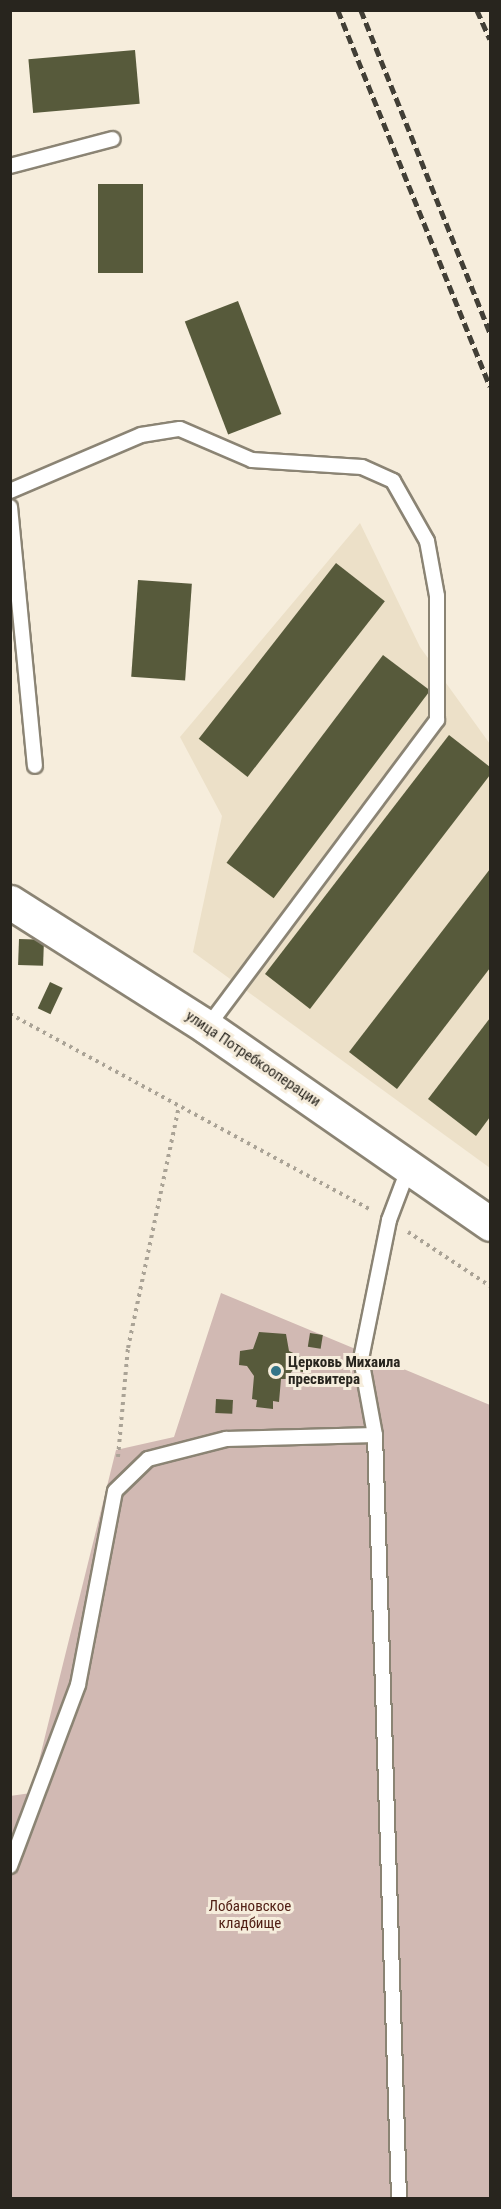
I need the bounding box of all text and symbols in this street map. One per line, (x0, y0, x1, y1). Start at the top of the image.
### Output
street label: улица Потребкооперации (182, 1007, 324, 1111)
place label: Церковь Михаила пресвитера (288, 1353, 400, 1388)
marker: Церковь Михаила пресвитера (269, 1364, 283, 1378)
park label: Лобановское кладбище (209, 1897, 291, 1932)

